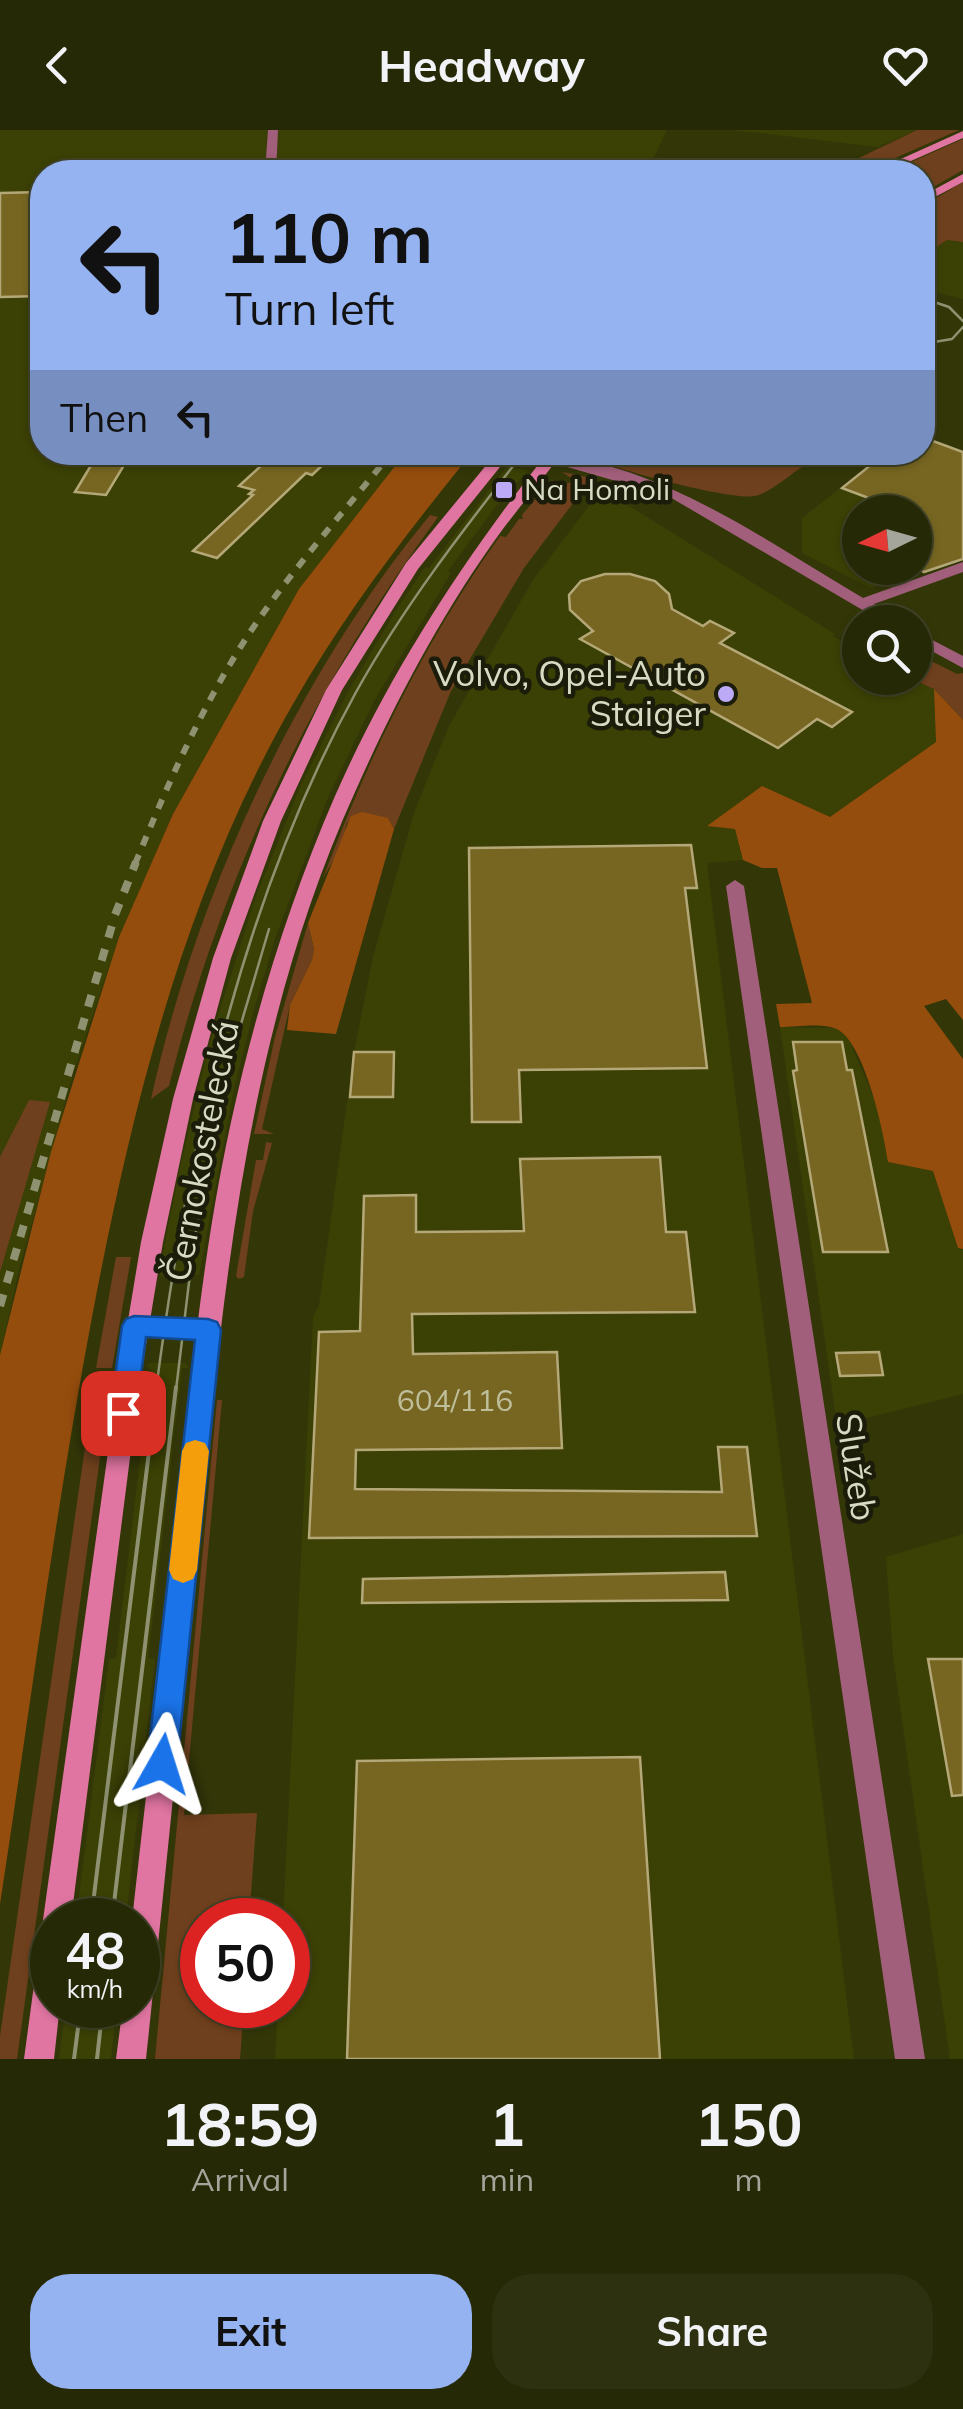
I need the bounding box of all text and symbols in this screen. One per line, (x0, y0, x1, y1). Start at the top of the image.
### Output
text: Headway (378, 37, 585, 93)
icon: back (30, 38, 85, 93)
icon: heart (878, 38, 933, 93)
text: 110 m (225, 193, 433, 281)
icon: left (60, 200, 190, 330)
text: Turn left (225, 280, 394, 336)
icon: left (168, 390, 223, 445)
text: Then (60, 394, 148, 442)
place label: Na Homoli (524, 470, 670, 508)
marker: Na Homoli (493, 479, 515, 501)
north arrow (842, 495, 932, 585)
map controls (842, 495, 932, 695)
button: search (842, 605, 932, 695)
place label: Volvo, Opel-Auto Staiger (433, 651, 706, 735)
marker: Volvo, Opel-Auto Staiger (715, 683, 737, 705)
street label: Černokostelecká (154, 1017, 248, 1285)
pin (81, 1371, 166, 1456)
house number: 604/116 (397, 1381, 513, 1419)
icon: arrive (96, 1386, 151, 1441)
street label: Služeb (827, 1410, 887, 1524)
position arrow (110, 1712, 214, 1816)
speed limit sign: 50 (180, 1898, 310, 2028)
text: 48 (65, 1919, 125, 1982)
text: km/h (67, 1973, 123, 2004)
text: 18:59 (160, 2086, 319, 2161)
text: 1 (489, 2086, 525, 2161)
text: 150 (695, 2086, 803, 2161)
text: Arrival (191, 2159, 289, 2199)
text: min (480, 2159, 534, 2199)
text: m (735, 2159, 763, 2199)
button: Exit (30, 2274, 472, 2389)
button: Share (492, 2274, 933, 2389)

